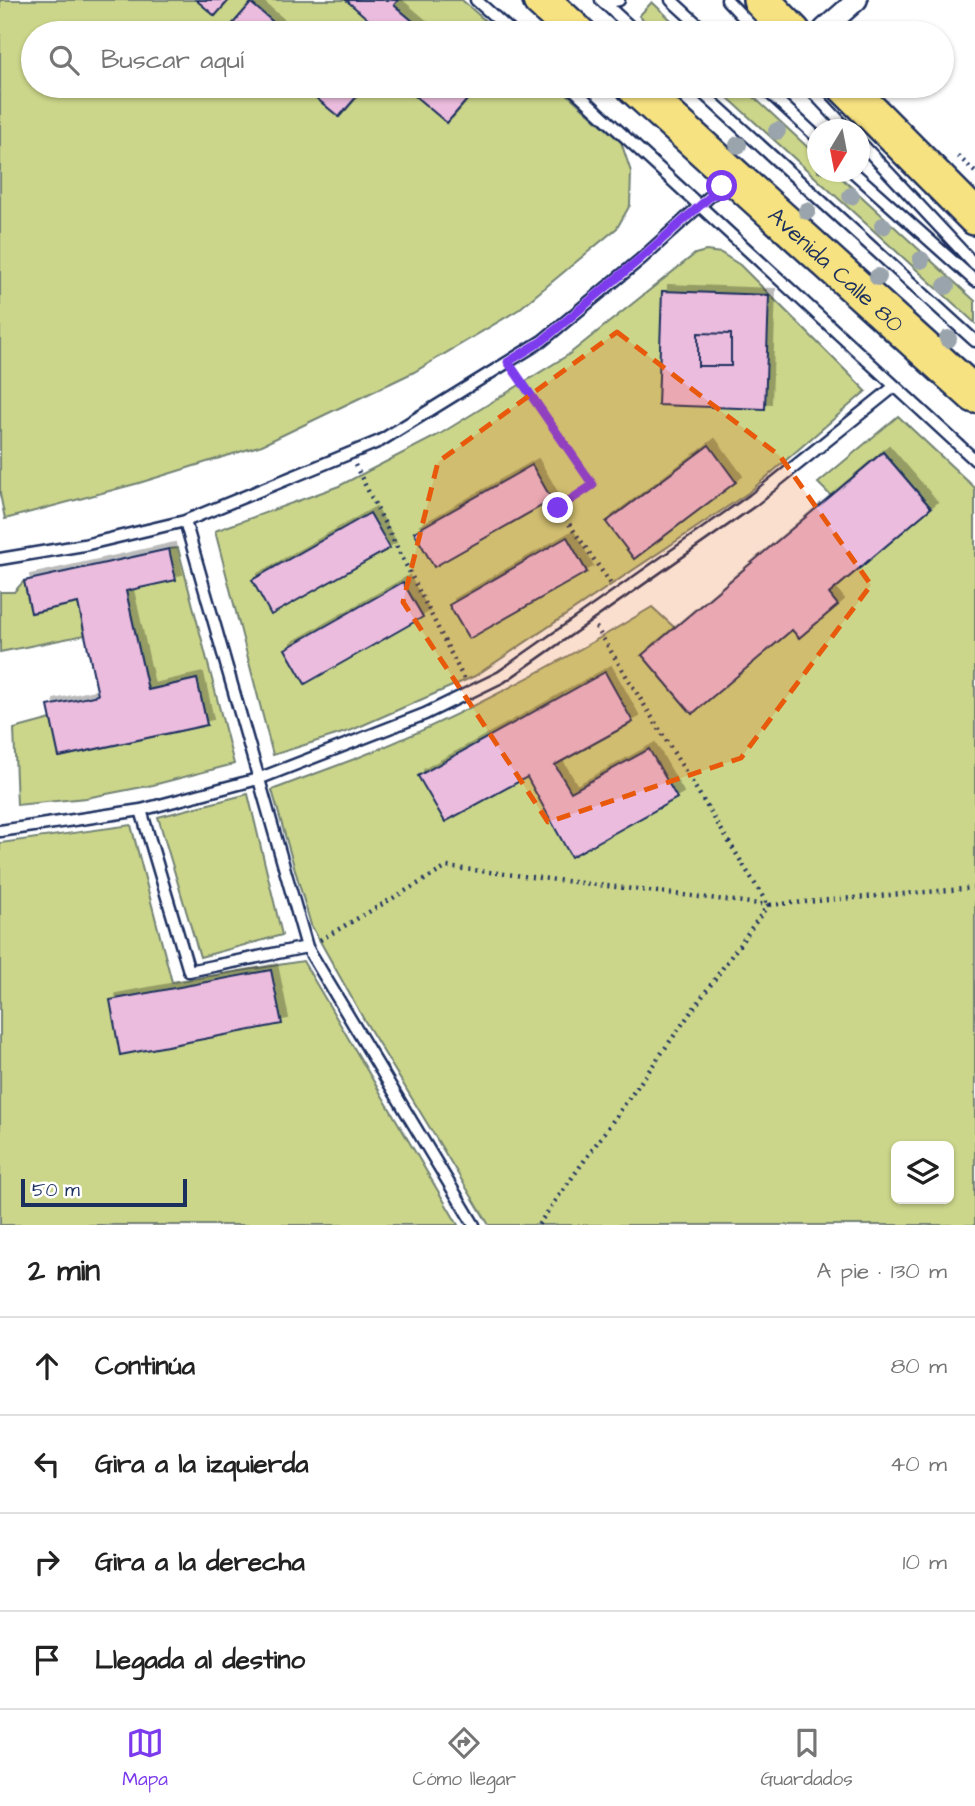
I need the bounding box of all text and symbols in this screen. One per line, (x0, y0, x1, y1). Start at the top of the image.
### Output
search box (21, 21, 954, 98)
icon: search (45, 41, 83, 79)
text: Buscar aquí (101, 42, 244, 78)
north arrow (807, 119, 870, 182)
route start (706, 170, 737, 201)
street label: Avenida Calle 80 (761, 200, 911, 340)
route end (542, 492, 573, 523)
map controls (891, 1141, 954, 1204)
button: layers (891, 1141, 954, 1204)
scale bar (21, 1176, 187, 1208)
text: 50 m (32, 1177, 80, 1204)
text: 2 min (28, 1250, 100, 1292)
text: A pie · 130 m (816, 1255, 947, 1287)
icon: ahead (28, 1347, 66, 1385)
text: Continúa (95, 1348, 195, 1384)
text: 80 m (890, 1350, 947, 1382)
icon: left (28, 1445, 66, 1483)
text: Gira a la izquierda (95, 1446, 309, 1482)
text: 40 m (890, 1448, 947, 1480)
icon: right (28, 1543, 66, 1581)
text: Gira a la derecha (95, 1544, 305, 1580)
text: 10 m (902, 1546, 947, 1578)
icon: arrive (28, 1641, 66, 1679)
text: Llegada al destino (95, 1642, 305, 1678)
tab: Mapa (122, 1724, 168, 1793)
tab: Cómo llegar (412, 1724, 516, 1793)
tab: Guardados (760, 1724, 853, 1793)

